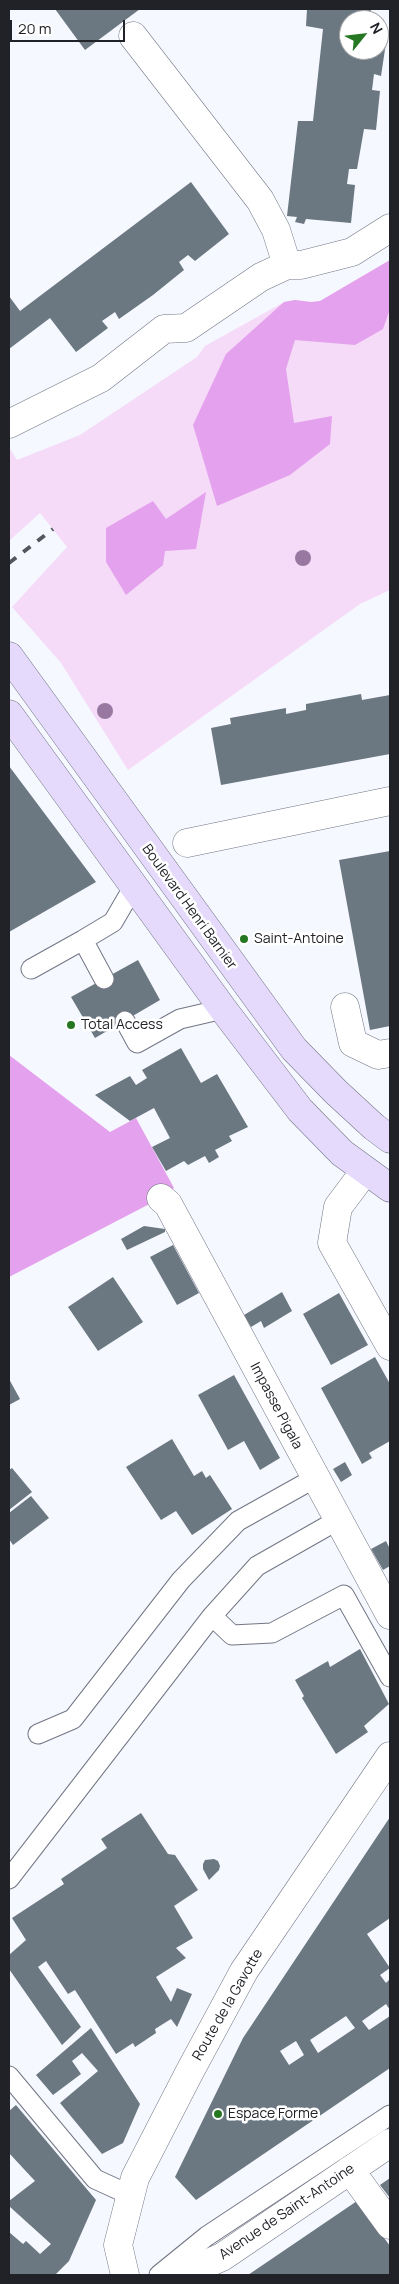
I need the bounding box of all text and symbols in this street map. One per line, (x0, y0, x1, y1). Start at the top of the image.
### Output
scale bar (12, 10, 128, 42)
north arrow (339, 10, 389, 60)
text: 20 m (18, 18, 51, 39)
text: N (366, 19, 387, 37)
street label: Boulevard Henri Barnier (138, 841, 240, 973)
place label: Saint-Antoine (254, 931, 344, 947)
marker: Saint-Antoine (238, 933, 250, 945)
place label: Total Access (81, 1017, 163, 1033)
marker: Total Access (65, 1019, 77, 1031)
street label: Impasse Pigala (246, 1360, 306, 1452)
street label: Route de la Gavotte (189, 1946, 267, 2064)
place label: Espace Forme (228, 2106, 318, 2122)
marker: Espace Forme (212, 2108, 224, 2120)
street label: Avenue de Saint-Antoine (216, 2160, 358, 2264)

